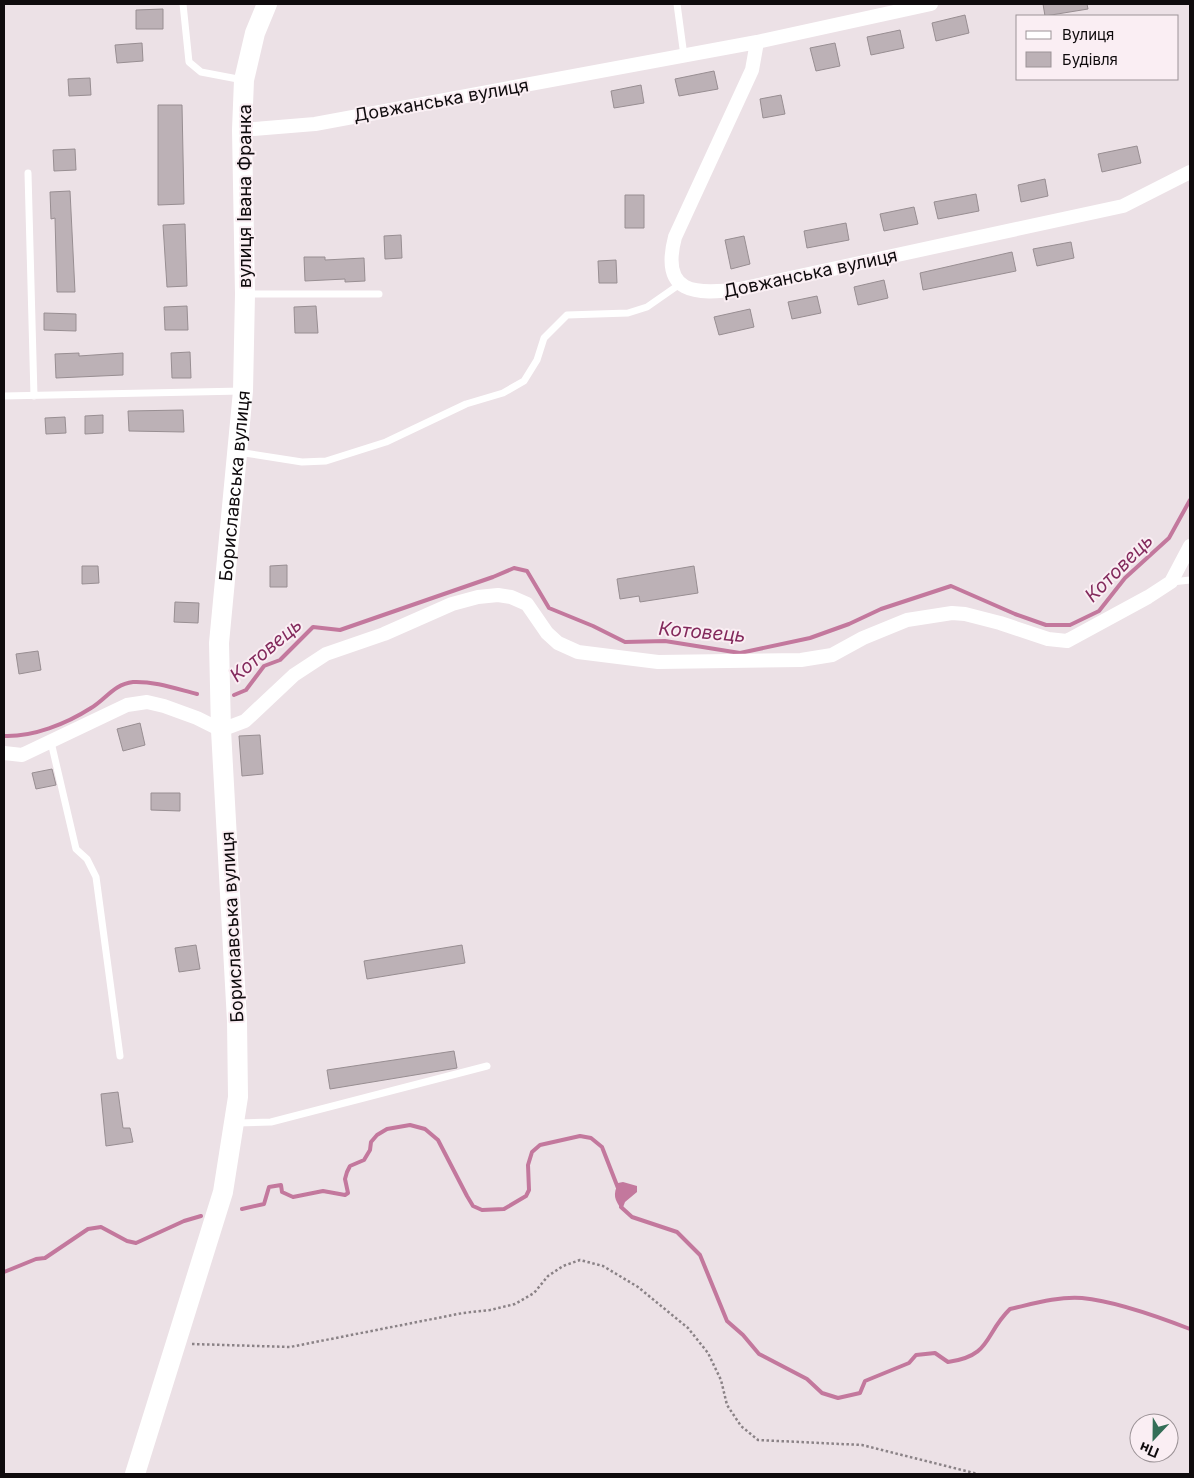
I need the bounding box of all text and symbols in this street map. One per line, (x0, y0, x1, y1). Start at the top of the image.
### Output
legend (1016, 15, 1179, 80)
text: Вулиця (1062, 25, 1114, 44)
text: Будівля (1062, 50, 1118, 69)
street label: Довжанська вулиця (352, 74, 530, 126)
street label: вулиця Івана Франка (234, 104, 255, 288)
street label: Довжанська вулиця (721, 244, 899, 302)
street label: Бориславська вулиця (214, 389, 254, 582)
water label: Котовець (1080, 529, 1158, 607)
water label: Котовець (225, 613, 307, 687)
water label: Котовець (658, 617, 746, 647)
street label: Бориславська вулиця (217, 831, 247, 1023)
north arrow (1129, 1413, 1179, 1463)
text: Пн (1137, 1439, 1161, 1462)

